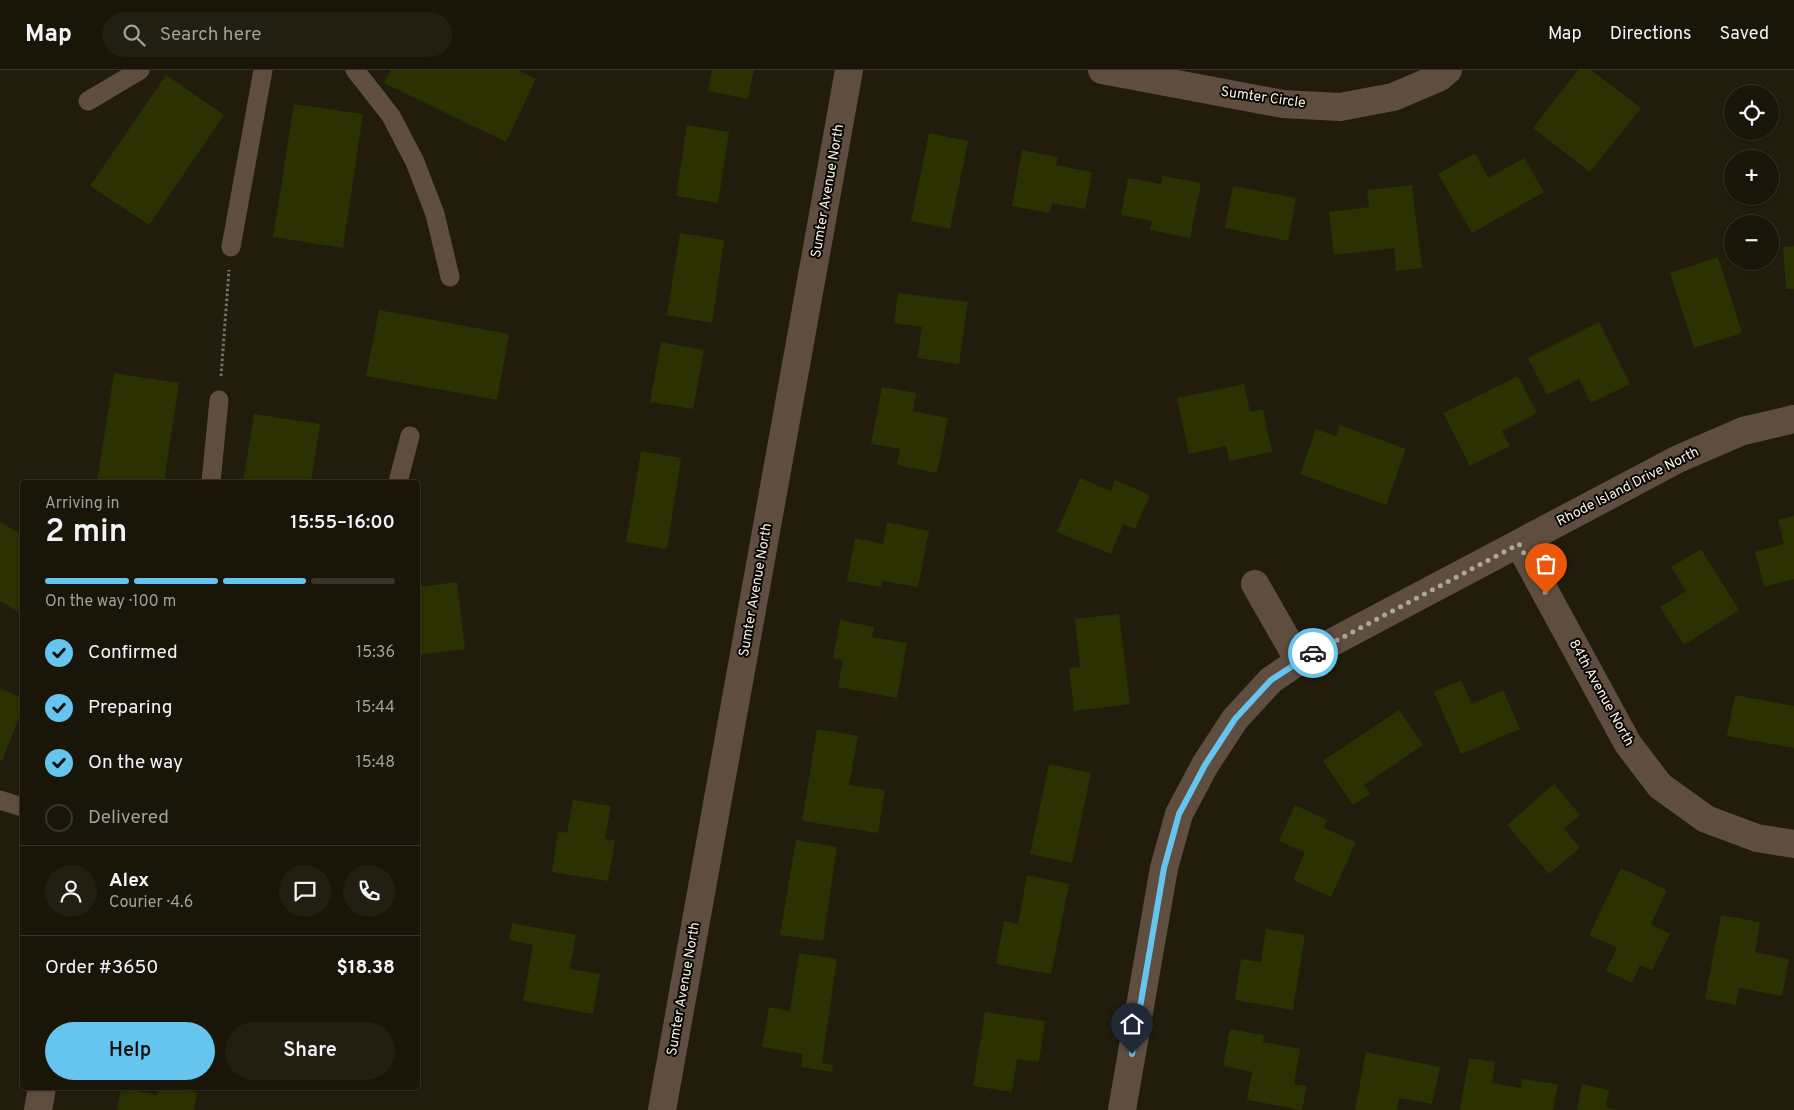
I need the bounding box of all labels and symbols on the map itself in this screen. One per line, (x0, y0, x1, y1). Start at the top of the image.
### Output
street label: Sumter Circle (1219, 84, 1307, 112)
street label: Sumter Avenue North (808, 123, 848, 259)
street label: Rhode Island Drive North (1554, 444, 1702, 530)
street label: Sumter Avenue North (736, 522, 776, 658)
pin (1525, 543, 1567, 594)
courier (1288, 628, 1338, 678)
street label: 84th Avenue North (1565, 637, 1637, 749)
street label: Sumter Avenue North (664, 921, 704, 1057)
pin (1111, 1003, 1153, 1054)

